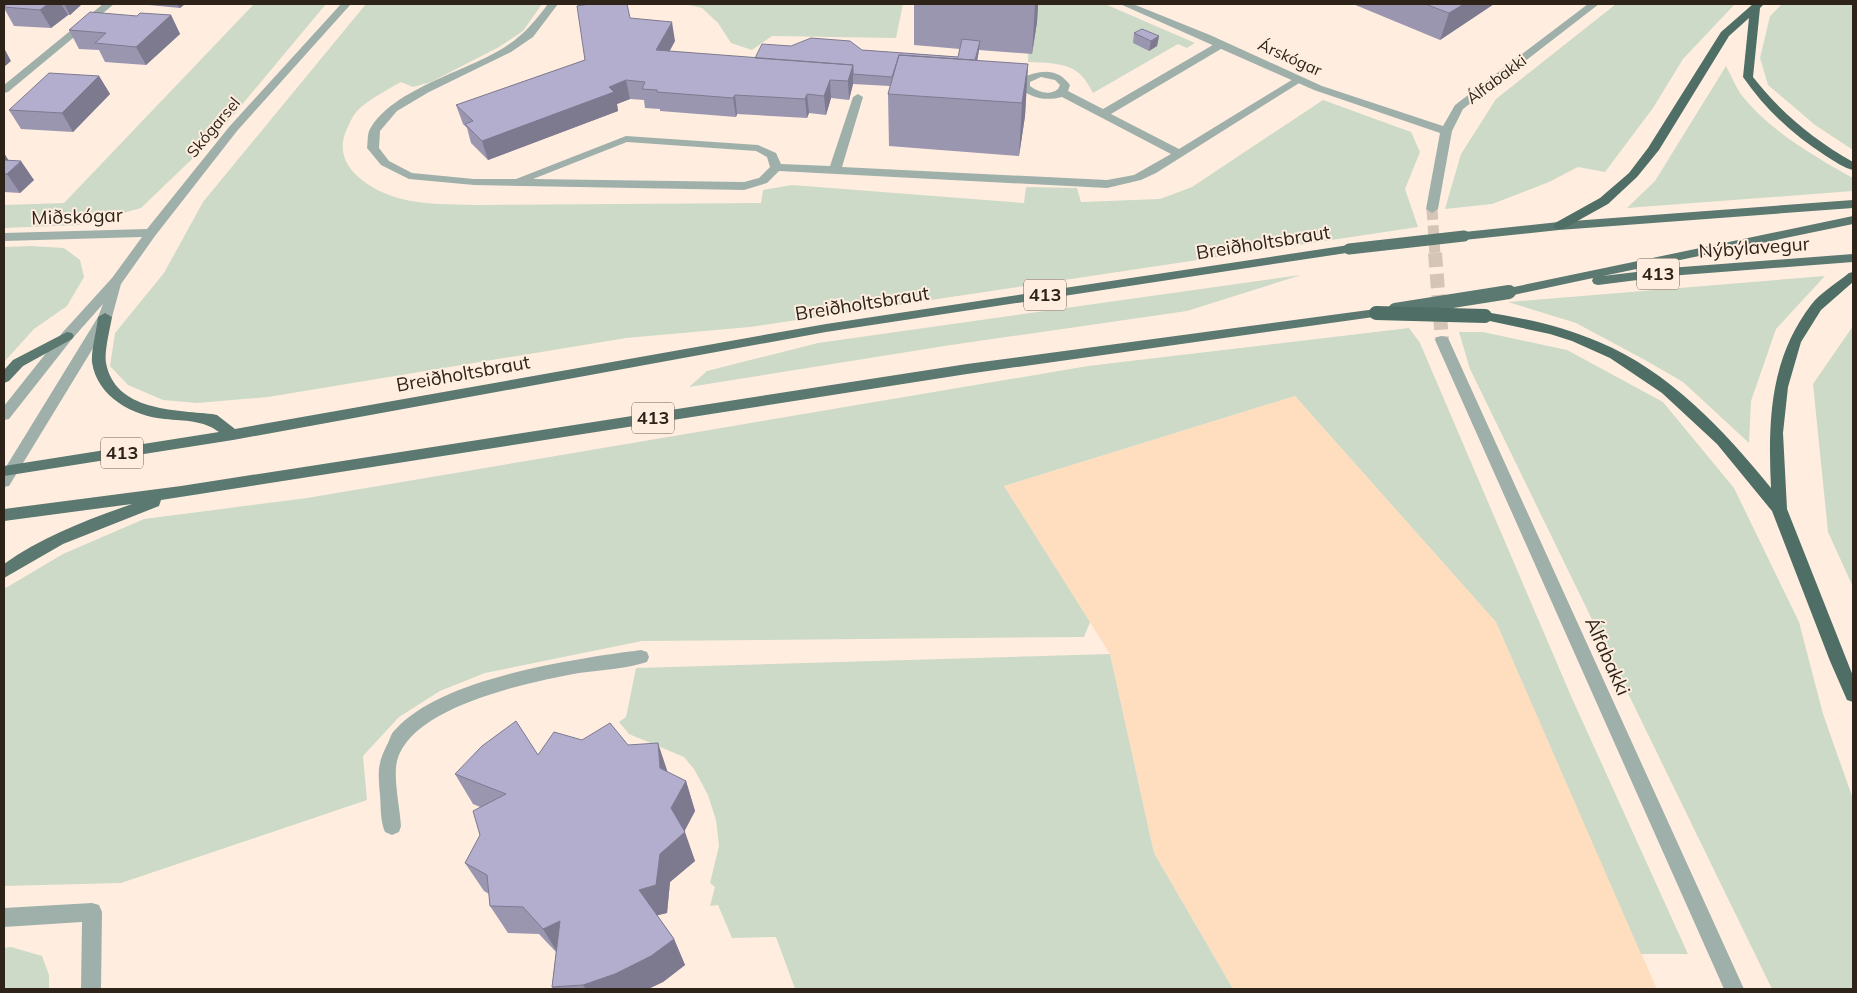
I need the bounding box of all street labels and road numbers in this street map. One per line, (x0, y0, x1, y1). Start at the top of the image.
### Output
street label: Árskógar (1255, 34, 1325, 80)
street label: Álfabakki (1462, 50, 1530, 108)
street label: Skógarsel (182, 93, 244, 161)
street label: Miðskógar (31, 202, 123, 230)
street label: Breiðholtsbraut (1194, 220, 1332, 264)
street label: Nýbýlavegur (1698, 231, 1810, 263)
road number: 413 (1637, 258, 1679, 290)
road number: 413 (1024, 280, 1066, 310)
street label: Breiðholtsbraut (793, 281, 931, 325)
street label: Breiðholtsbraut (394, 349, 532, 397)
road number: 413 (632, 402, 674, 433)
road number: 413 (101, 438, 143, 468)
street label: Álfabakki (1580, 613, 1636, 699)

